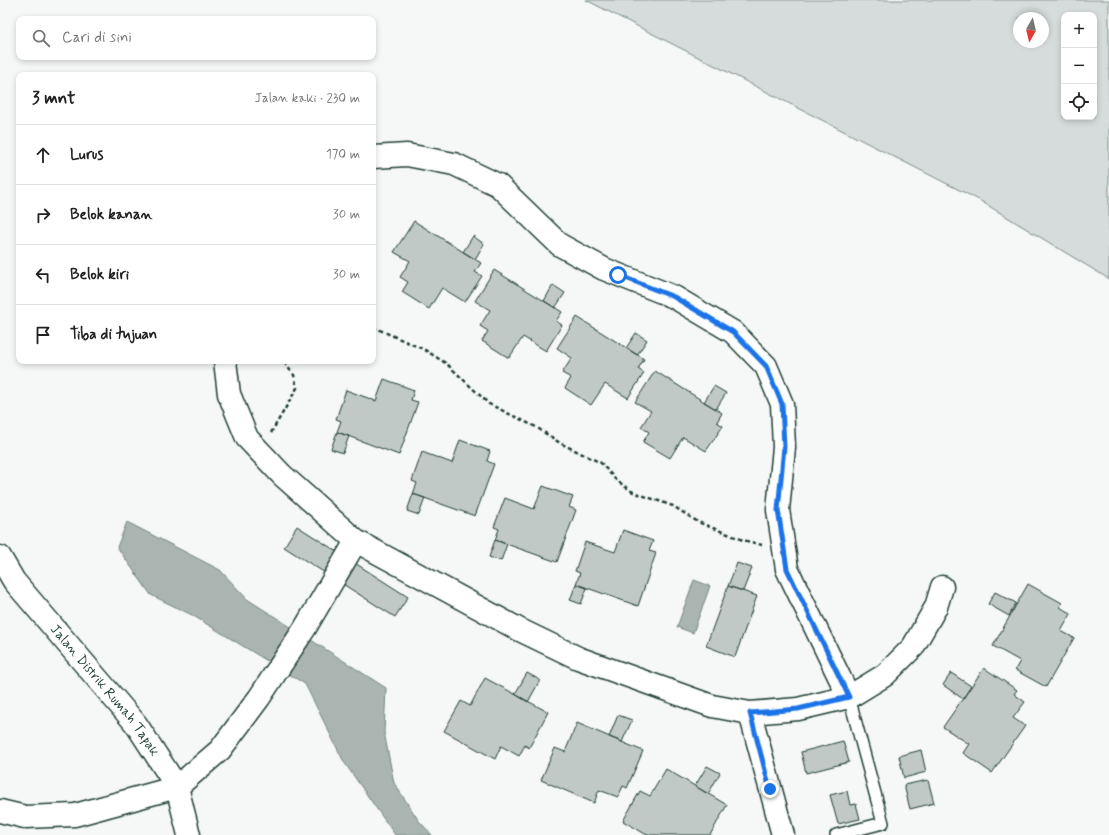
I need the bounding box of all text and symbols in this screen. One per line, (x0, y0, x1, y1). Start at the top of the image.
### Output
north arrow (1013, 12, 1049, 48)
map controls (1061, 12, 1097, 120)
button: + (1061, 12, 1097, 48)
search box (16, 16, 376, 60)
icon: search (30, 27, 52, 49)
text: Cari di sini (62, 28, 132, 48)
button: − (1061, 48, 1097, 84)
button: locate (1061, 84, 1097, 120)
text: 3 mnt (32, 87, 75, 109)
text: Jalan kaki · 230 m (254, 90, 360, 107)
icon: ahead (32, 144, 54, 166)
text: Lurus (70, 145, 103, 165)
text: 170 m (326, 146, 360, 163)
icon: right (32, 204, 54, 226)
text: Belok kanan (70, 205, 153, 225)
text: 30 m (333, 206, 360, 223)
icon: left (32, 264, 54, 286)
text: Belok kiri (70, 265, 129, 285)
text: 30 m (333, 266, 360, 283)
route start (609, 266, 627, 284)
icon: arrive (32, 324, 54, 346)
text: Tiba di tujuan (70, 325, 157, 345)
street label: Jalan Distrik Rumah Tapak (46, 621, 164, 760)
route end (761, 780, 779, 798)

